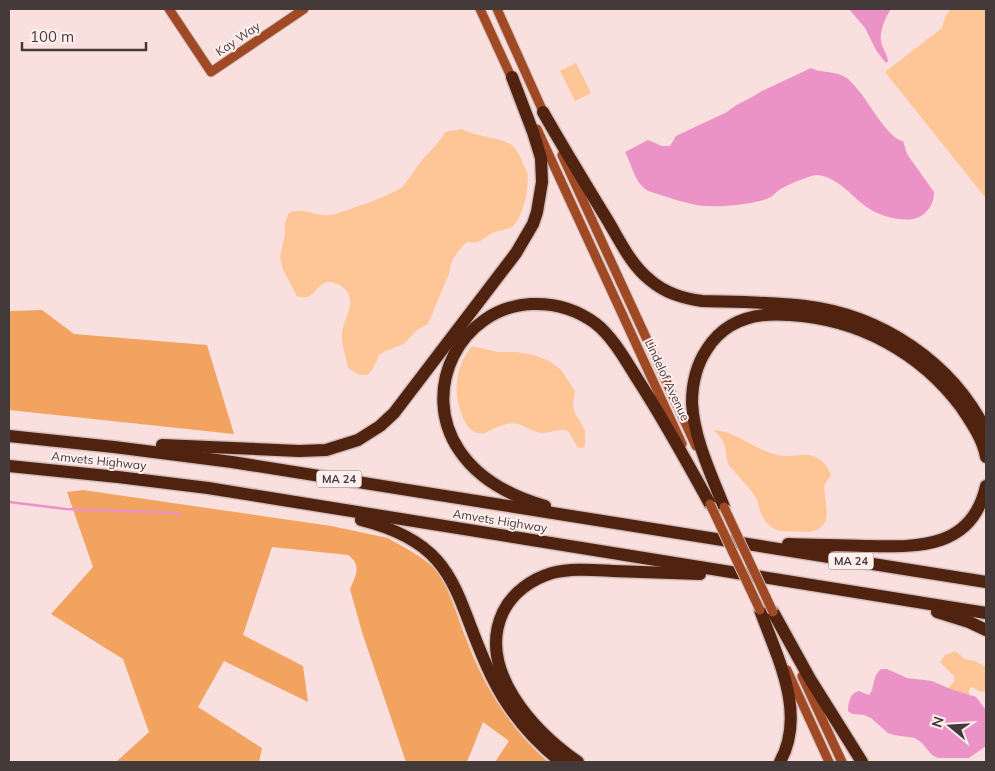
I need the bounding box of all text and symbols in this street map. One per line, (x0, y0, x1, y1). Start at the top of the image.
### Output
street label: Kay Way (213, 18, 263, 59)
scale bar (22, 20, 146, 52)
text: 100 m (30, 27, 74, 46)
street label: Lindelof Avenue (642, 336, 693, 423)
street label: Amvets Highway (51, 448, 148, 473)
road number: MA 24 (316, 470, 362, 488)
street label: Amvets Highway (452, 506, 549, 535)
road number: MA 24 (828, 552, 874, 570)
north arrow (925, 701, 975, 751)
text: N (927, 714, 948, 730)

